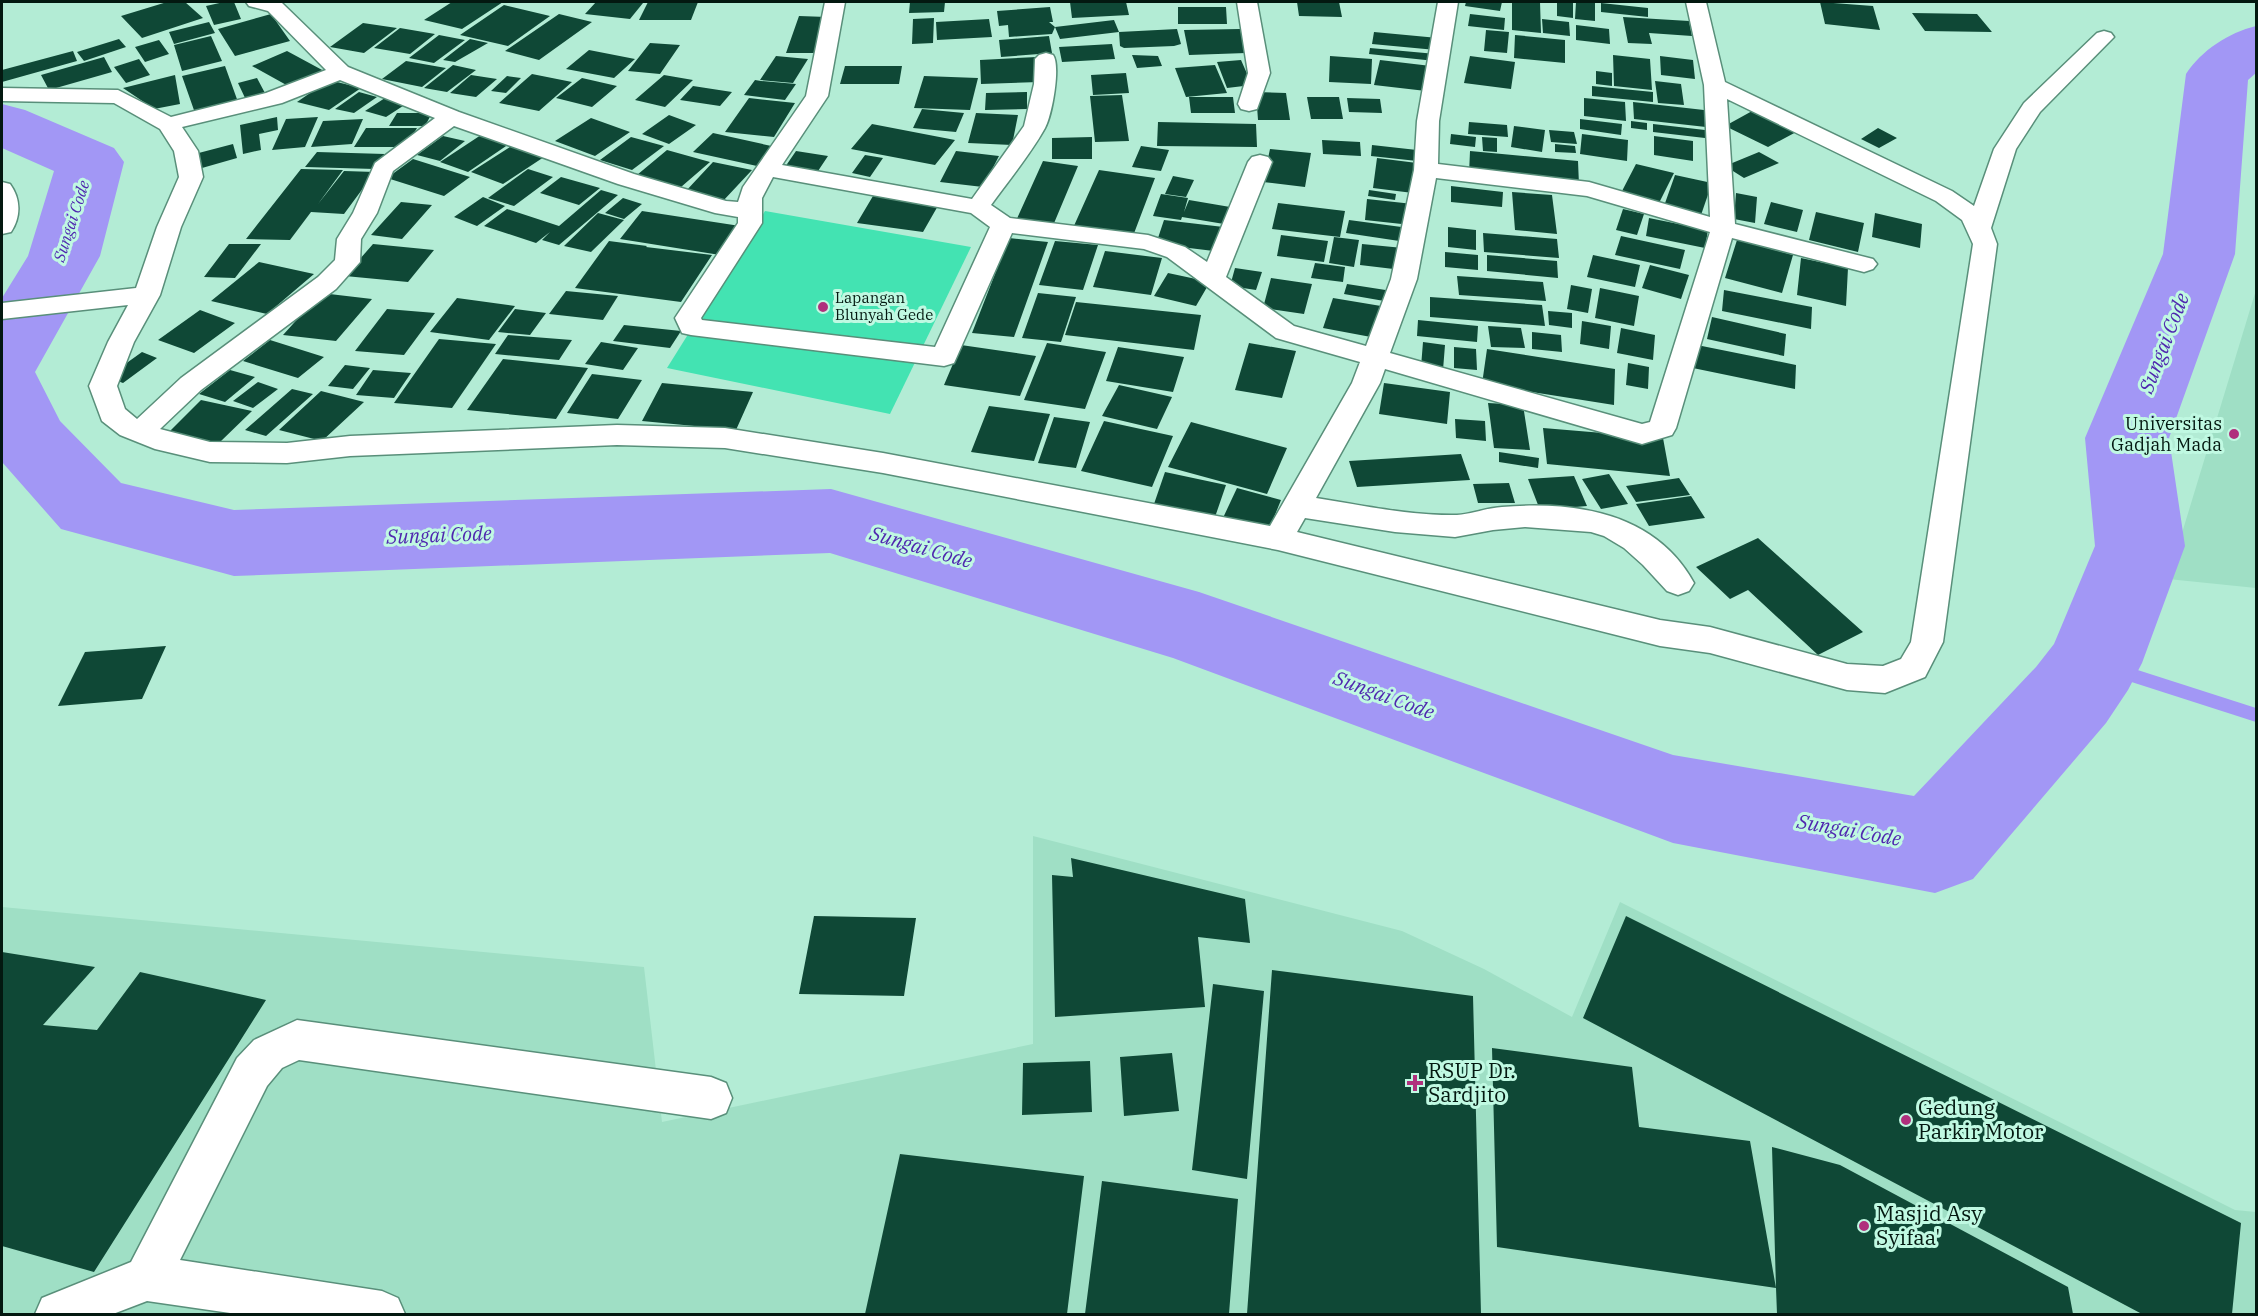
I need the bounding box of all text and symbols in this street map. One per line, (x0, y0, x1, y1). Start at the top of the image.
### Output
water label: Sungai Code (48, 178, 94, 265)
place label: Lapangan Blunyah Gede (835, 288, 933, 324)
water label: Sungai Code (2132, 289, 2195, 398)
marker: Lapangan Blunyah Gede (816, 300, 830, 314)
place label: Universitas Gadjah Mada (2111, 412, 2222, 456)
marker: Universitas Gadjah Mada (2227, 427, 2241, 441)
water label: Sungai Code (385, 519, 492, 550)
water label: Sungai Code (866, 519, 976, 574)
water label: Sungai Code (1329, 663, 1438, 725)
water label: Sungai Code (1794, 807, 1903, 852)
place label: RSUP Dr. Sardjito (1428, 1056, 1516, 1108)
marker: RSUP Dr. Sardjito (1406, 1074, 1424, 1092)
place label: Gedung Parkir Motor (1918, 1093, 2044, 1145)
marker: Gedung Parkir Motor (1899, 1113, 1913, 1127)
place label: Masjid Asy Syifaa' (1876, 1199, 1983, 1251)
marker: Masjid Asy Syifaa' (1857, 1219, 1871, 1233)

